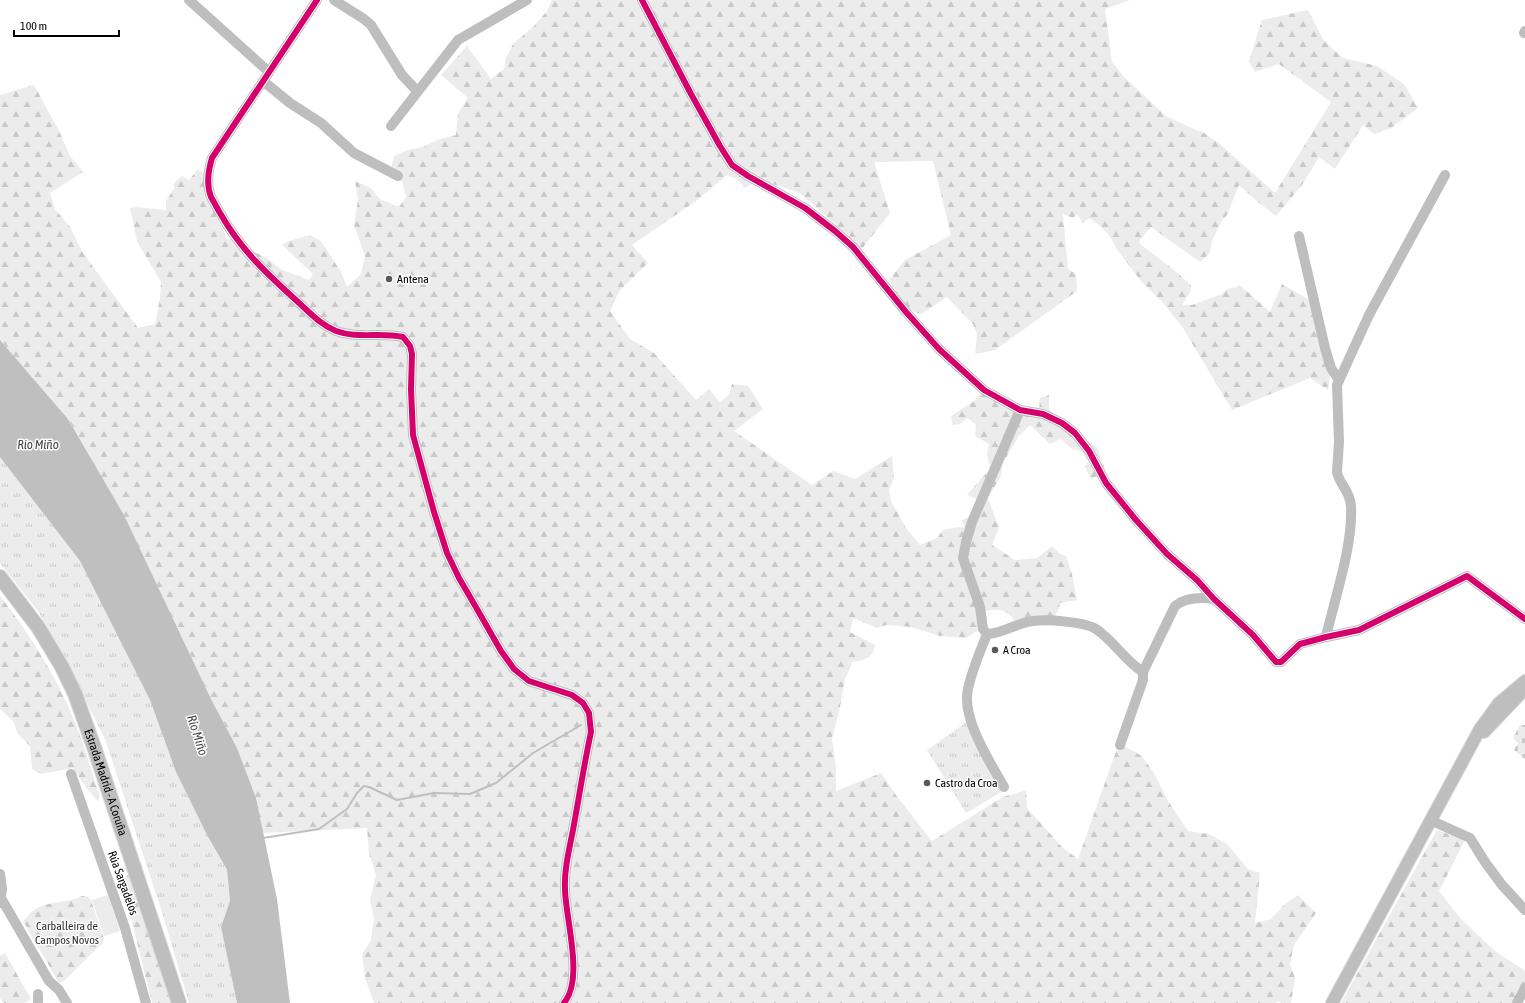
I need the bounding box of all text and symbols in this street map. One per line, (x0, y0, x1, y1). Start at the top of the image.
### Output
scale bar (14, 12, 119, 38)
text: 100 m (20, 19, 47, 33)
place label: Antena (397, 272, 429, 286)
marker: Antena (384, 274, 394, 284)
water label: Río Miño (17, 437, 59, 452)
place label: A Croa (1003, 643, 1031, 657)
marker: A Croa (990, 645, 1000, 655)
water label: Río Miño (184, 713, 211, 757)
street label: Estrada Madrid - A Coruña (81, 727, 130, 838)
place label: Castro da Croa (935, 776, 998, 790)
marker: Castro da Croa (922, 778, 932, 788)
street label: Rúa Sargadelos (105, 849, 141, 917)
park label: Carballeira de Campos Novos (35, 919, 99, 947)

